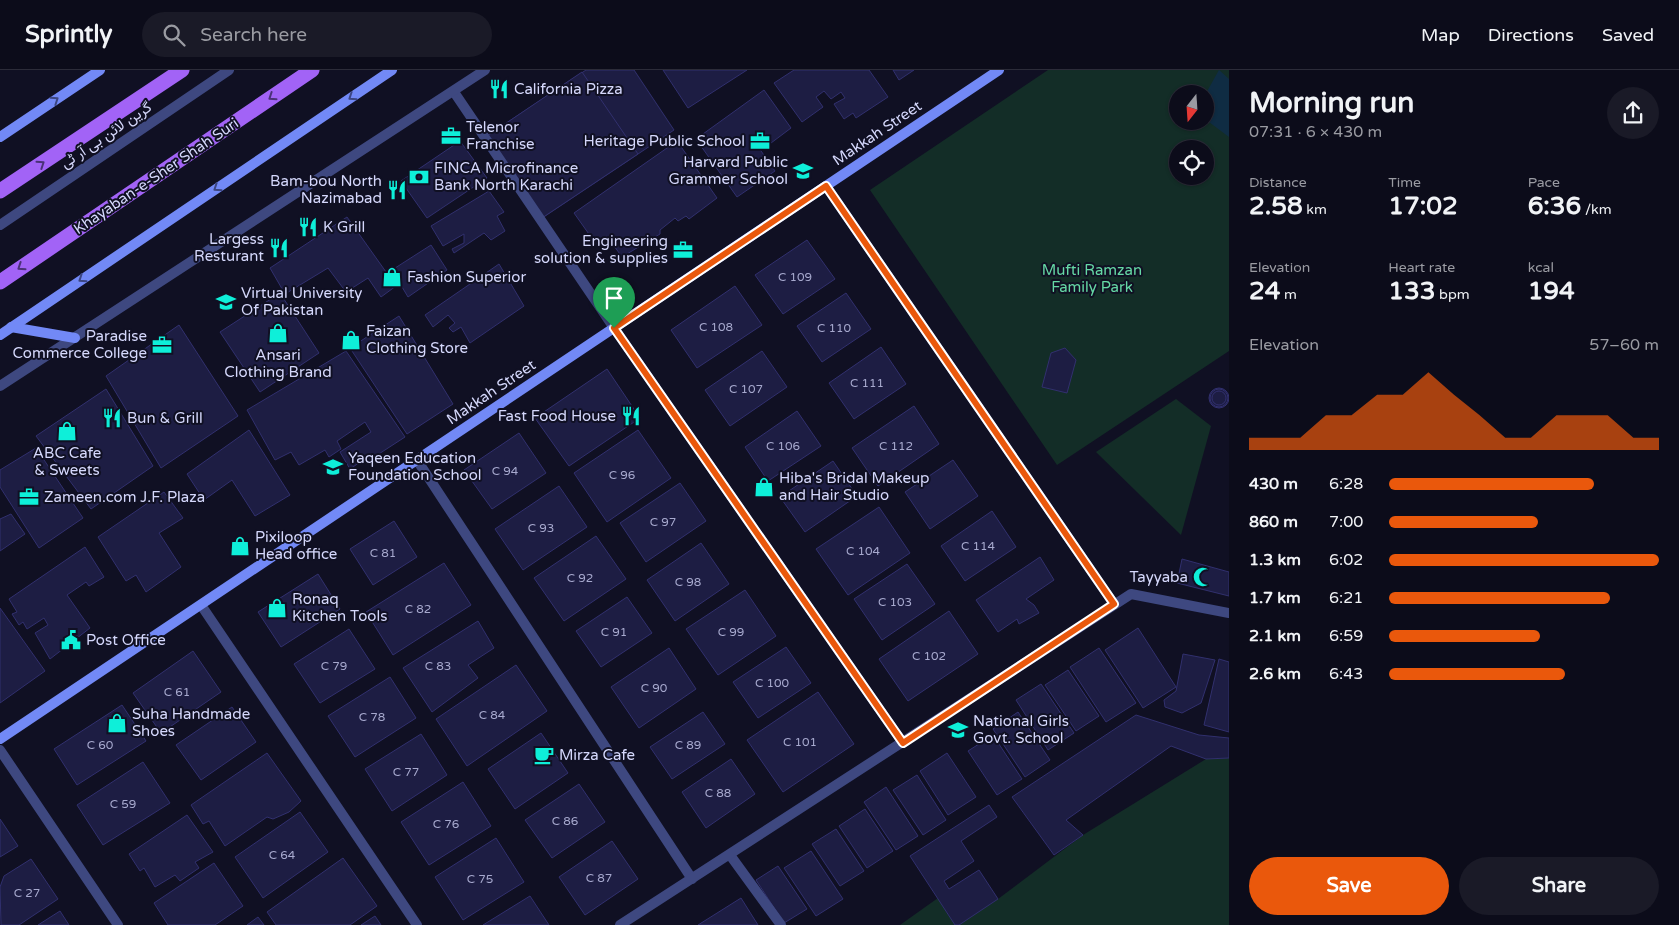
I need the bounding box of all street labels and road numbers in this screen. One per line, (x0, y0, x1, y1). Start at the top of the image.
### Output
street label: Makkah Street (829, 96, 925, 169)
street label: گرین لائن بی آر ٹی (57, 98, 156, 173)
street label: Khayaban-e-Sher Shah Suri (70, 114, 242, 238)
street label: Makkah Street (443, 355, 539, 428)

